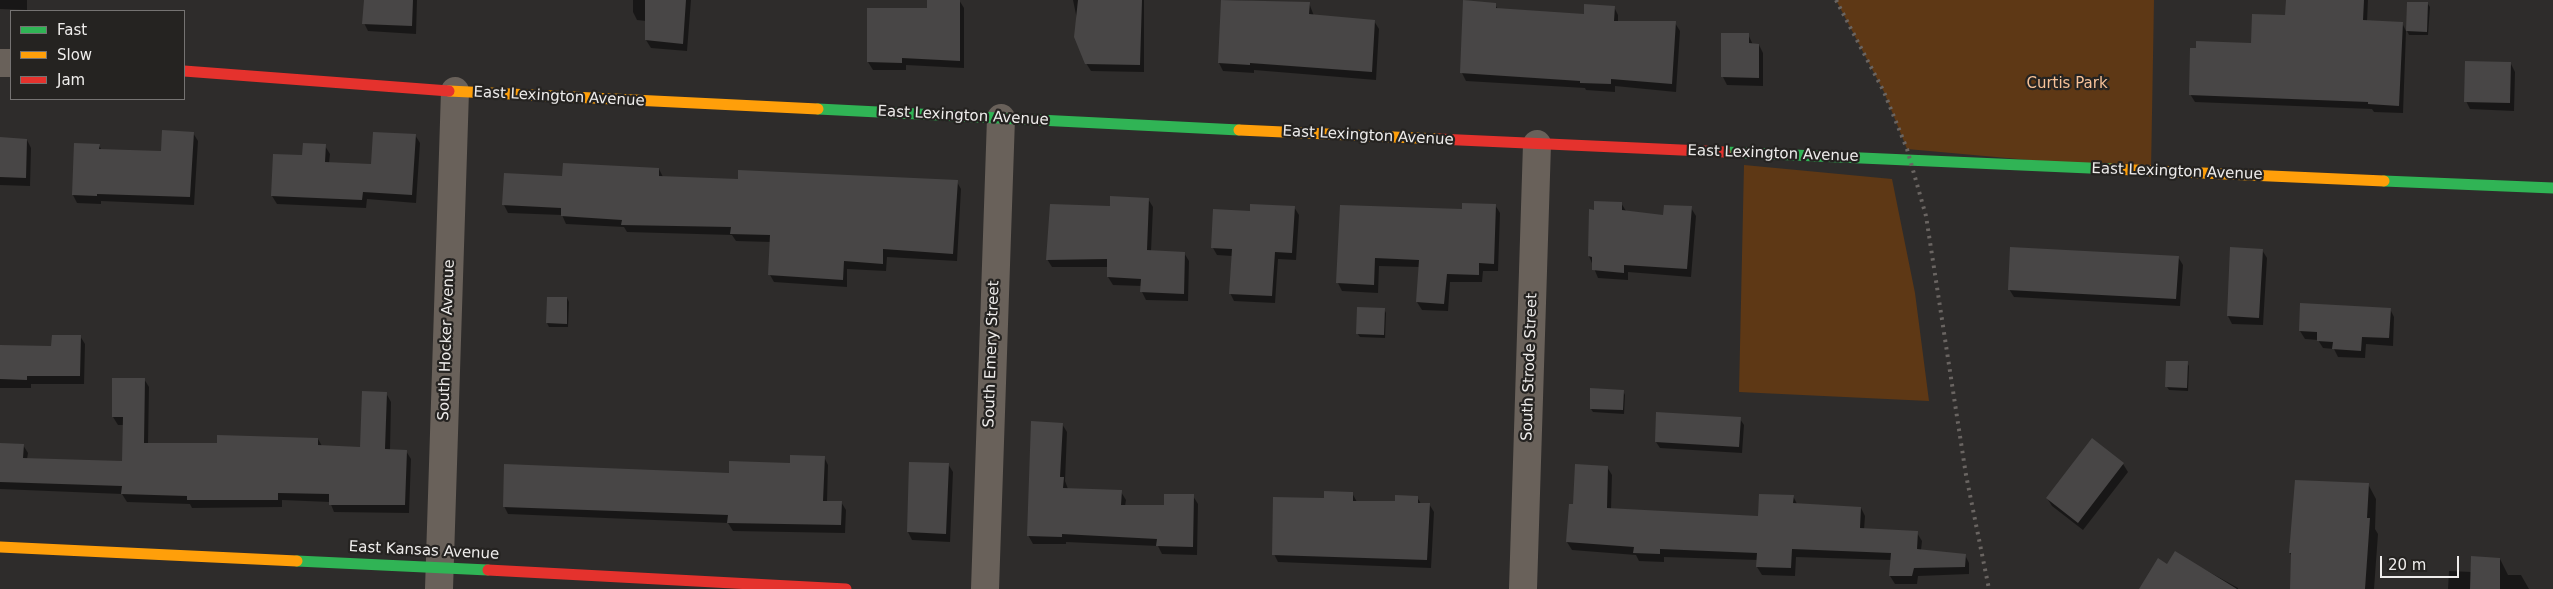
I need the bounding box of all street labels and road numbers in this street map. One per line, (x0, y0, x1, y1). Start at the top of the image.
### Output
street label: East Lexington Avenue (473, 84, 645, 110)
street label: East Lexington Avenue (877, 103, 1049, 129)
street label: East Lexington Avenue (1282, 123, 1454, 149)
street label: East Lexington Avenue (1687, 142, 1859, 166)
street label: East Lexington Avenue (2091, 160, 2263, 184)
street label: South Hocker Avenue (435, 259, 459, 421)
street label: South Emery Street (980, 280, 1004, 428)
street label: South Strode Street (1518, 293, 1542, 441)
street label: East Kansas Avenue (348, 538, 500, 564)

